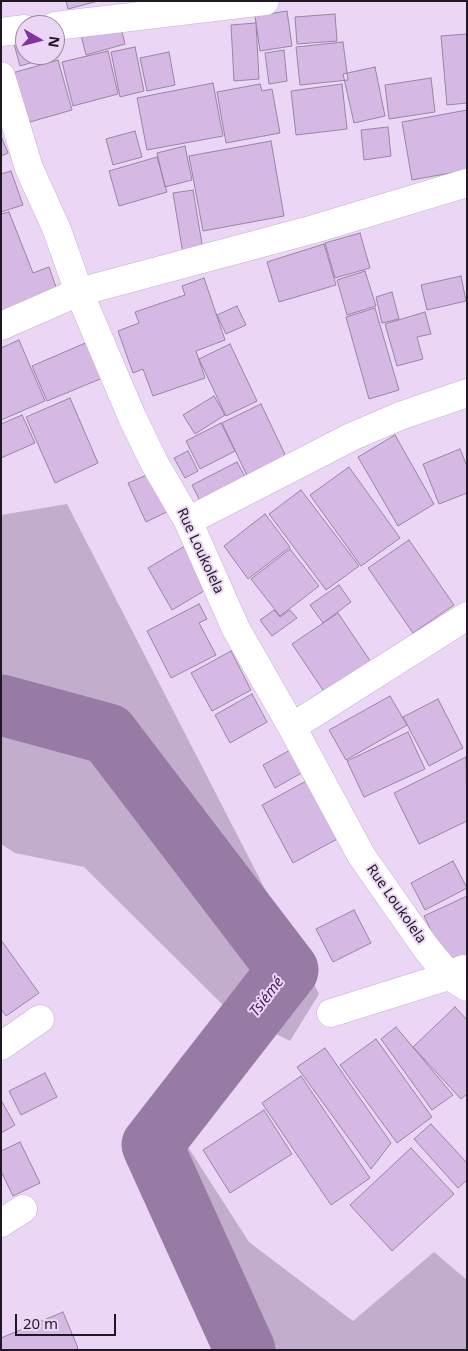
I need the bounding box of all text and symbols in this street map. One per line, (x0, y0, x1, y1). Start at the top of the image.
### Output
north arrow (15, 15, 65, 65)
text: N (44, 35, 65, 49)
street label: Rue Loukolela (173, 506, 227, 596)
street label: Rue Loukolela (363, 861, 429, 947)
water label: Tsiémé (246, 974, 288, 1020)
scale bar (18, 1304, 119, 1336)
text: 20 m (23, 1313, 58, 1333)

